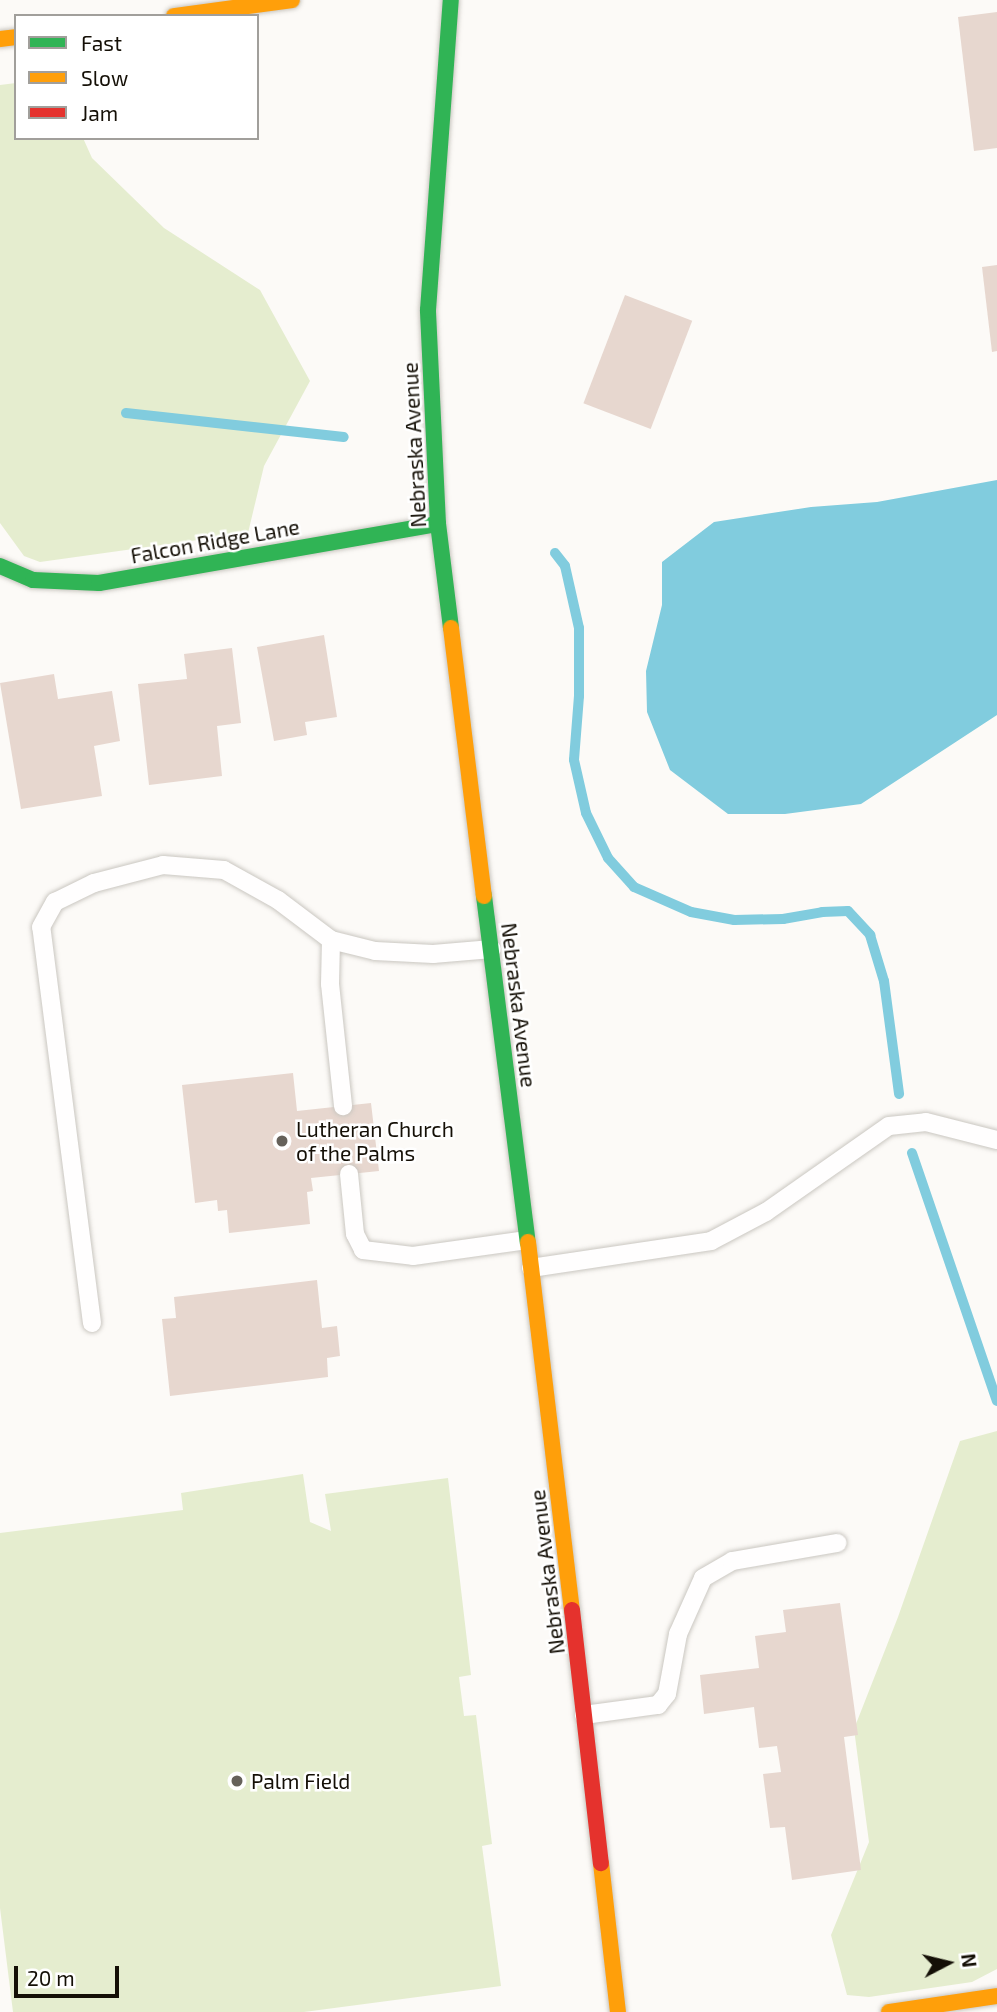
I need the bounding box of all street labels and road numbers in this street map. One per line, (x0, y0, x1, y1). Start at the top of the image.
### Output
street label: Nebraska Avenue (397, 361, 431, 529)
street label: Falcon Ridge Lane (129, 514, 301, 568)
street label: Nebraska Avenue (496, 921, 542, 1089)
street label: Nebraska Avenue (524, 1488, 570, 1656)

